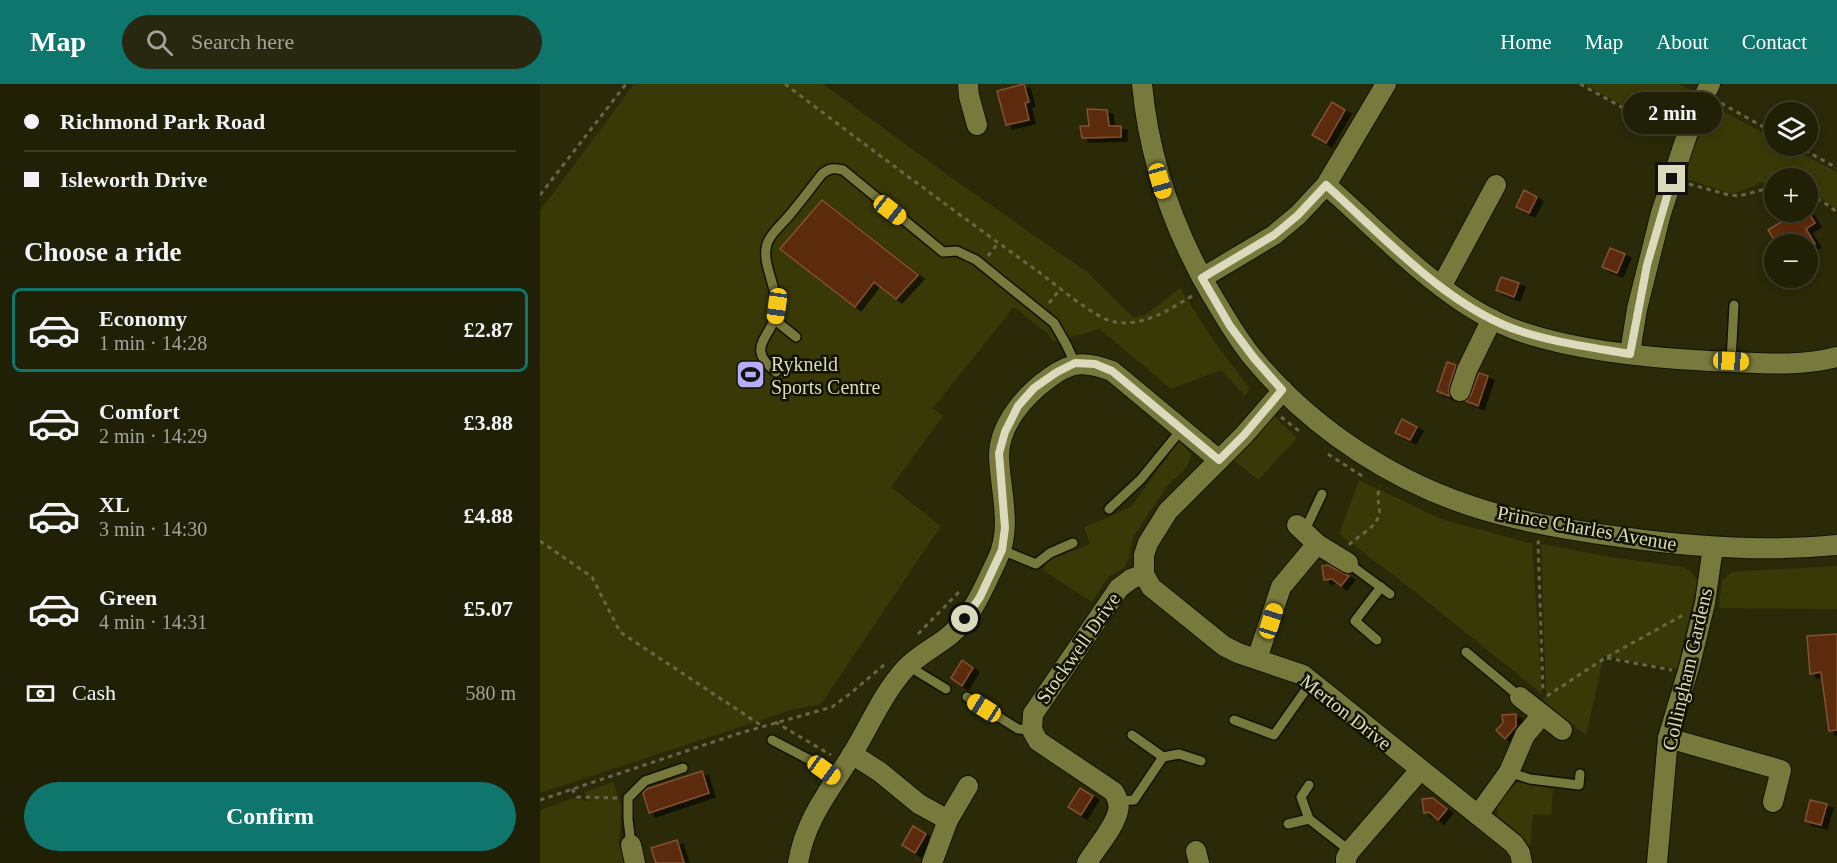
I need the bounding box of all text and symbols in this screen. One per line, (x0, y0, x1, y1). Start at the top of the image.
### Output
search box (122, 15, 542, 69)
text: Map (30, 26, 86, 57)
icon: search (143, 26, 176, 59)
text: Search here (191, 29, 294, 54)
text: Home (1500, 30, 1552, 54)
text: Map (1585, 30, 1623, 54)
text: About (1656, 30, 1709, 54)
text: Contact (1742, 30, 1807, 54)
callout: 2 min (1622, 92, 1722, 134)
text: 2 min (1648, 102, 1697, 124)
map controls (1764, 102, 1818, 288)
button: layers (1764, 102, 1818, 156)
text: Richmond Park Road (60, 109, 265, 134)
car (1146, 161, 1174, 201)
route end (1658, 165, 1685, 192)
text: Isleworth Drive (60, 167, 207, 192)
button: + (1764, 168, 1818, 222)
car (870, 192, 910, 228)
button: − (1764, 234, 1818, 288)
text: Choose a ride (24, 237, 182, 267)
car (766, 287, 788, 325)
icon: car (27, 303, 81, 357)
text: Economy (99, 306, 187, 331)
text: £2.87 (464, 317, 513, 342)
text: 1 min · 14:28 (99, 332, 207, 354)
car (1713, 351, 1749, 371)
place label: Rykneld Sports Centre (771, 353, 881, 399)
sports icon: Rykneld Sports Centre (734, 359, 766, 391)
icon: car (27, 396, 81, 450)
text: Comfort (99, 399, 180, 424)
text: £3.88 (464, 410, 513, 435)
text: 2 min · 14:29 (99, 425, 207, 447)
icon: car (27, 489, 81, 543)
text: XL (99, 492, 130, 517)
street label: Prince Charles Avenue (1496, 501, 1679, 555)
text: £4.88 (464, 503, 513, 528)
text: 3 min · 14:30 (99, 518, 207, 540)
icon: car (27, 582, 81, 636)
text: Green (99, 585, 157, 610)
street label: Collingham Gardens (1658, 585, 1717, 753)
street label: Stockwell Drive (1032, 588, 1125, 708)
text: £5.07 (464, 596, 513, 621)
car (1257, 601, 1285, 641)
route start (951, 605, 978, 632)
text: 4 min · 14:31 (99, 611, 207, 633)
street label: Merton Drive (1296, 670, 1396, 754)
icon: cash (24, 677, 57, 710)
text: Cash (72, 680, 116, 705)
text: 580 m (465, 682, 516, 704)
car (964, 691, 1004, 725)
car (804, 752, 844, 788)
button: Confirm (24, 782, 516, 851)

